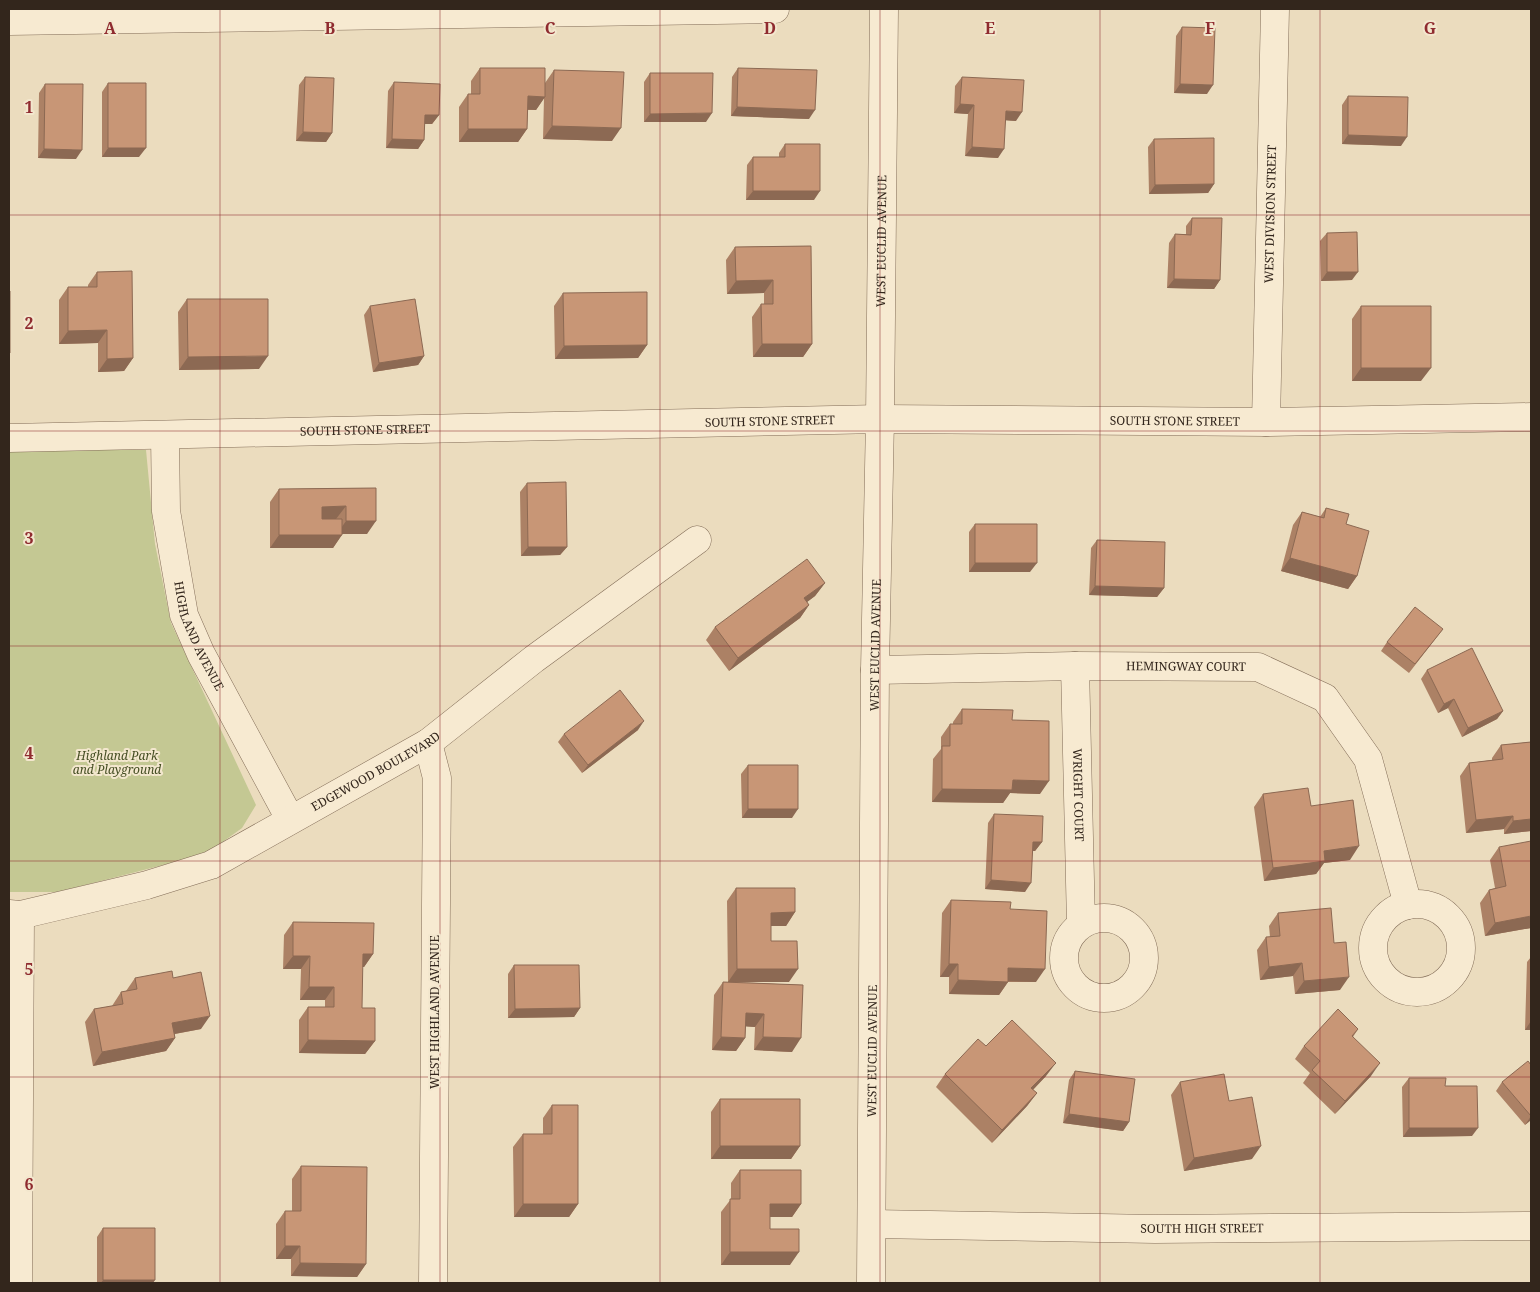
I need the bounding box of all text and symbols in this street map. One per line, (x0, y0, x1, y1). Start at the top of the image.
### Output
text: A (104, 17, 117, 39)
text: B (325, 17, 336, 39)
text: C (545, 17, 556, 39)
text: D (764, 17, 776, 39)
text: E (985, 17, 995, 39)
text: F (1205, 17, 1215, 39)
text: G (1424, 17, 1436, 39)
text: 1 (24, 96, 34, 118)
street label: WEST DIVISION STREET (1260, 144, 1280, 283)
street label: WEST EUCLID AVENUE (872, 175, 890, 307)
text: 2 (24, 312, 34, 334)
street label: SOUTH STONE STREET (705, 411, 836, 431)
street label: SOUTH STONE STREET (1110, 412, 1241, 430)
street label: SOUTH STONE STREET (300, 420, 431, 440)
text: 3 (24, 527, 34, 549)
street label: WEST EUCLID AVENUE (866, 579, 885, 711)
street label: HIGHLAND AVENUE (170, 580, 228, 694)
street label: HEMINGWAY COURT (1126, 657, 1247, 675)
street label: EDGEWOOD BOULEVARD (308, 727, 444, 815)
text: 4 (24, 742, 34, 764)
park label: Highland Park and Playground (73, 747, 161, 778)
street label: WRIGHT COURT (1069, 748, 1088, 842)
street label: WEST HIGHLAND AVENUE (426, 935, 443, 1089)
text: 5 (24, 958, 34, 980)
street label: WEST EUCLID AVENUE (863, 985, 881, 1117)
text: 6 (24, 1173, 34, 1195)
street label: SOUTH HIGH STREET (1140, 1219, 1264, 1237)

